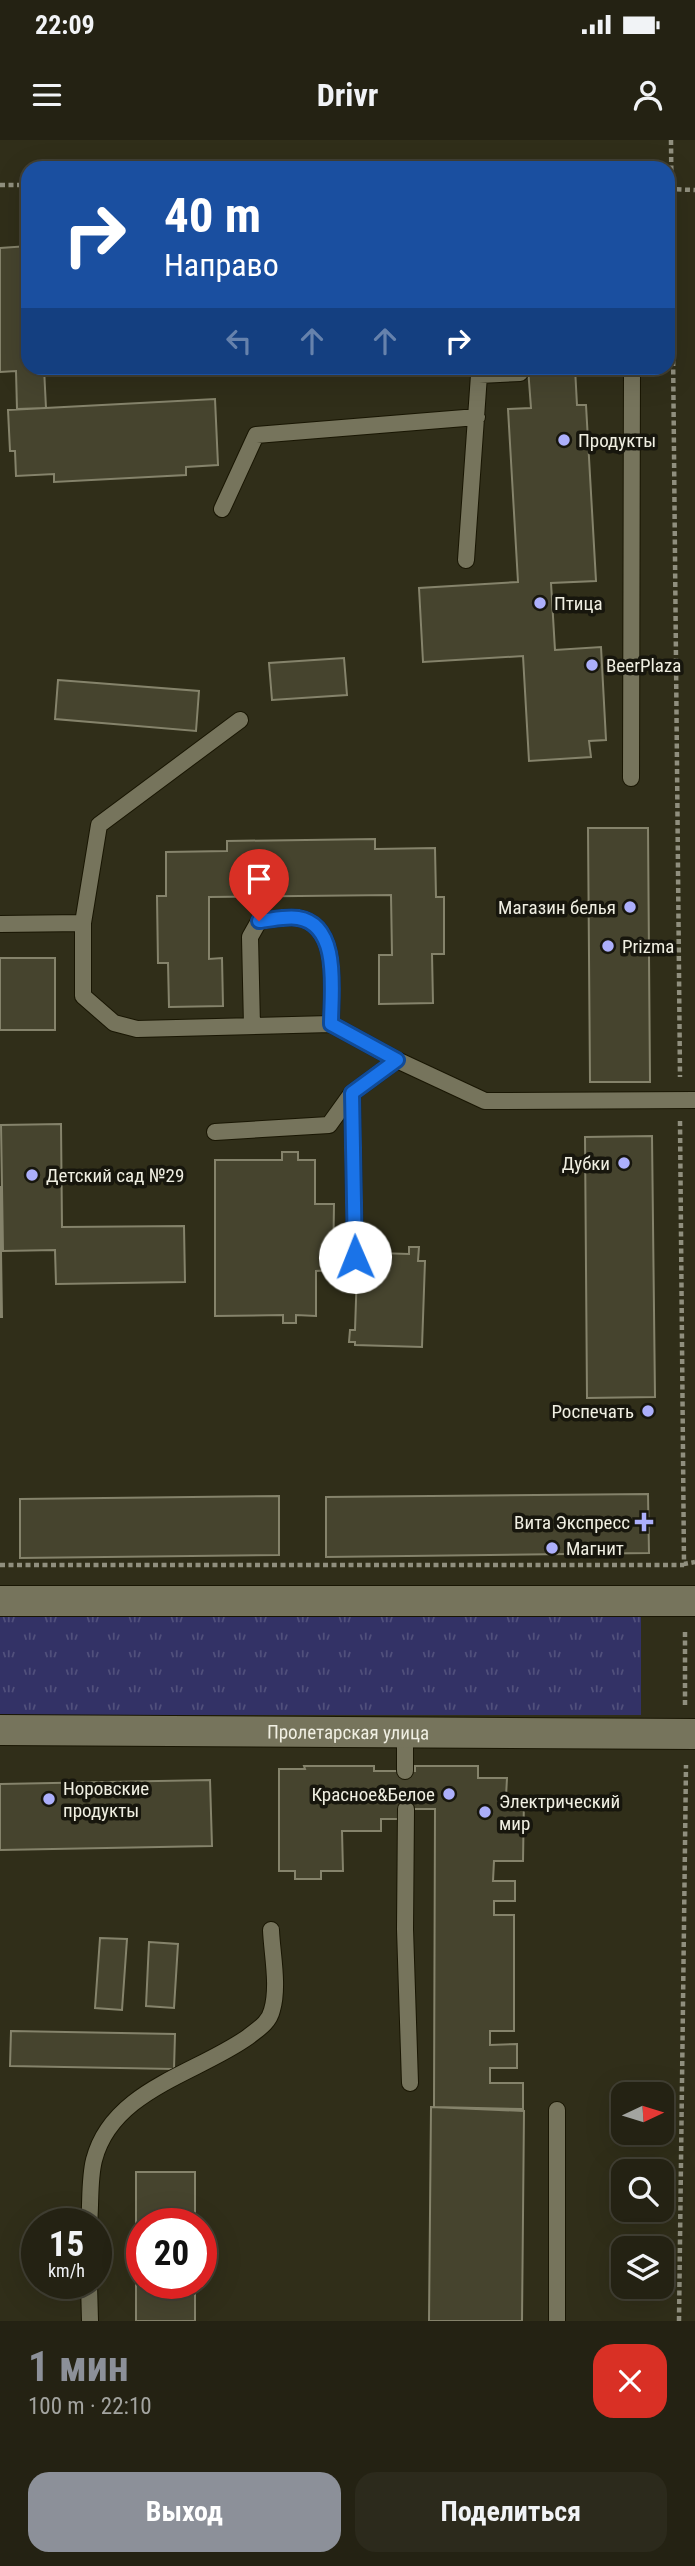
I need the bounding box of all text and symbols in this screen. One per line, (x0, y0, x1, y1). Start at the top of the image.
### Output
text: 22:09 (35, 10, 95, 40)
icon: menu (28, 76, 66, 114)
text: Drivr (317, 76, 378, 114)
icon: person (629, 76, 667, 114)
text: 40 m (164, 187, 261, 244)
icon: right (49, 189, 140, 280)
text: Направо (164, 246, 279, 284)
icon: left (220, 322, 258, 360)
icon: ahead (293, 322, 331, 360)
icon: ahead (366, 322, 404, 360)
icon: right (439, 322, 477, 360)
place label: Продукты (578, 429, 656, 452)
marker: Продукты (556, 432, 572, 448)
place label: Птица (554, 592, 603, 615)
marker: Птица (532, 595, 548, 611)
place label: BeerPlaza (606, 654, 681, 677)
marker: BeerPlaza (584, 657, 600, 673)
pin (229, 849, 289, 921)
icon: arrive (240, 860, 278, 898)
place label: Магазин белья (498, 896, 616, 919)
marker: Магазин белья (622, 899, 638, 915)
place label: Prizma (622, 935, 674, 958)
marker: Prizma (600, 938, 616, 954)
place label: Дубки (562, 1152, 610, 1175)
marker: Дубки (616, 1155, 632, 1171)
place label: Детский сад №29 (46, 1164, 184, 1187)
marker: Детский сад №29 (24, 1167, 40, 1183)
position arrow (318, 1220, 392, 1294)
place label: Роспечать (551, 1400, 634, 1423)
marker: Роспечать (640, 1403, 656, 1419)
place label: Вита Экспресс (514, 1511, 630, 1534)
marker: Вита Экспресс (636, 1514, 652, 1530)
place label: Магнит (566, 1537, 624, 1560)
marker: Магнит (544, 1540, 560, 1556)
street label: Пролетарская улица (267, 1720, 429, 1744)
place label: Норовские продукты (63, 1777, 149, 1822)
place label: Красное&Белое (311, 1783, 435, 1806)
marker: Красное&Белое (441, 1786, 457, 1802)
place label: Электрический мир (499, 1790, 620, 1835)
marker: Норовские продукты (41, 1791, 57, 1807)
marker: Электрический мир (477, 1804, 493, 1820)
north arrow (611, 2082, 674, 2146)
map controls (611, 2082, 674, 2299)
button: search (611, 2159, 674, 2222)
speed limit sign: 20 (126, 2208, 217, 2299)
text: 15 (49, 2224, 84, 2265)
button: layers (611, 2236, 674, 2299)
text: km/h (48, 2260, 85, 2281)
text: 1 мин (28, 2342, 129, 2391)
button: close (593, 2344, 667, 2418)
text: 100 m · 22:10 (28, 2393, 152, 2420)
button: Выход (28, 2472, 341, 2552)
button: Поделиться (355, 2472, 667, 2552)

